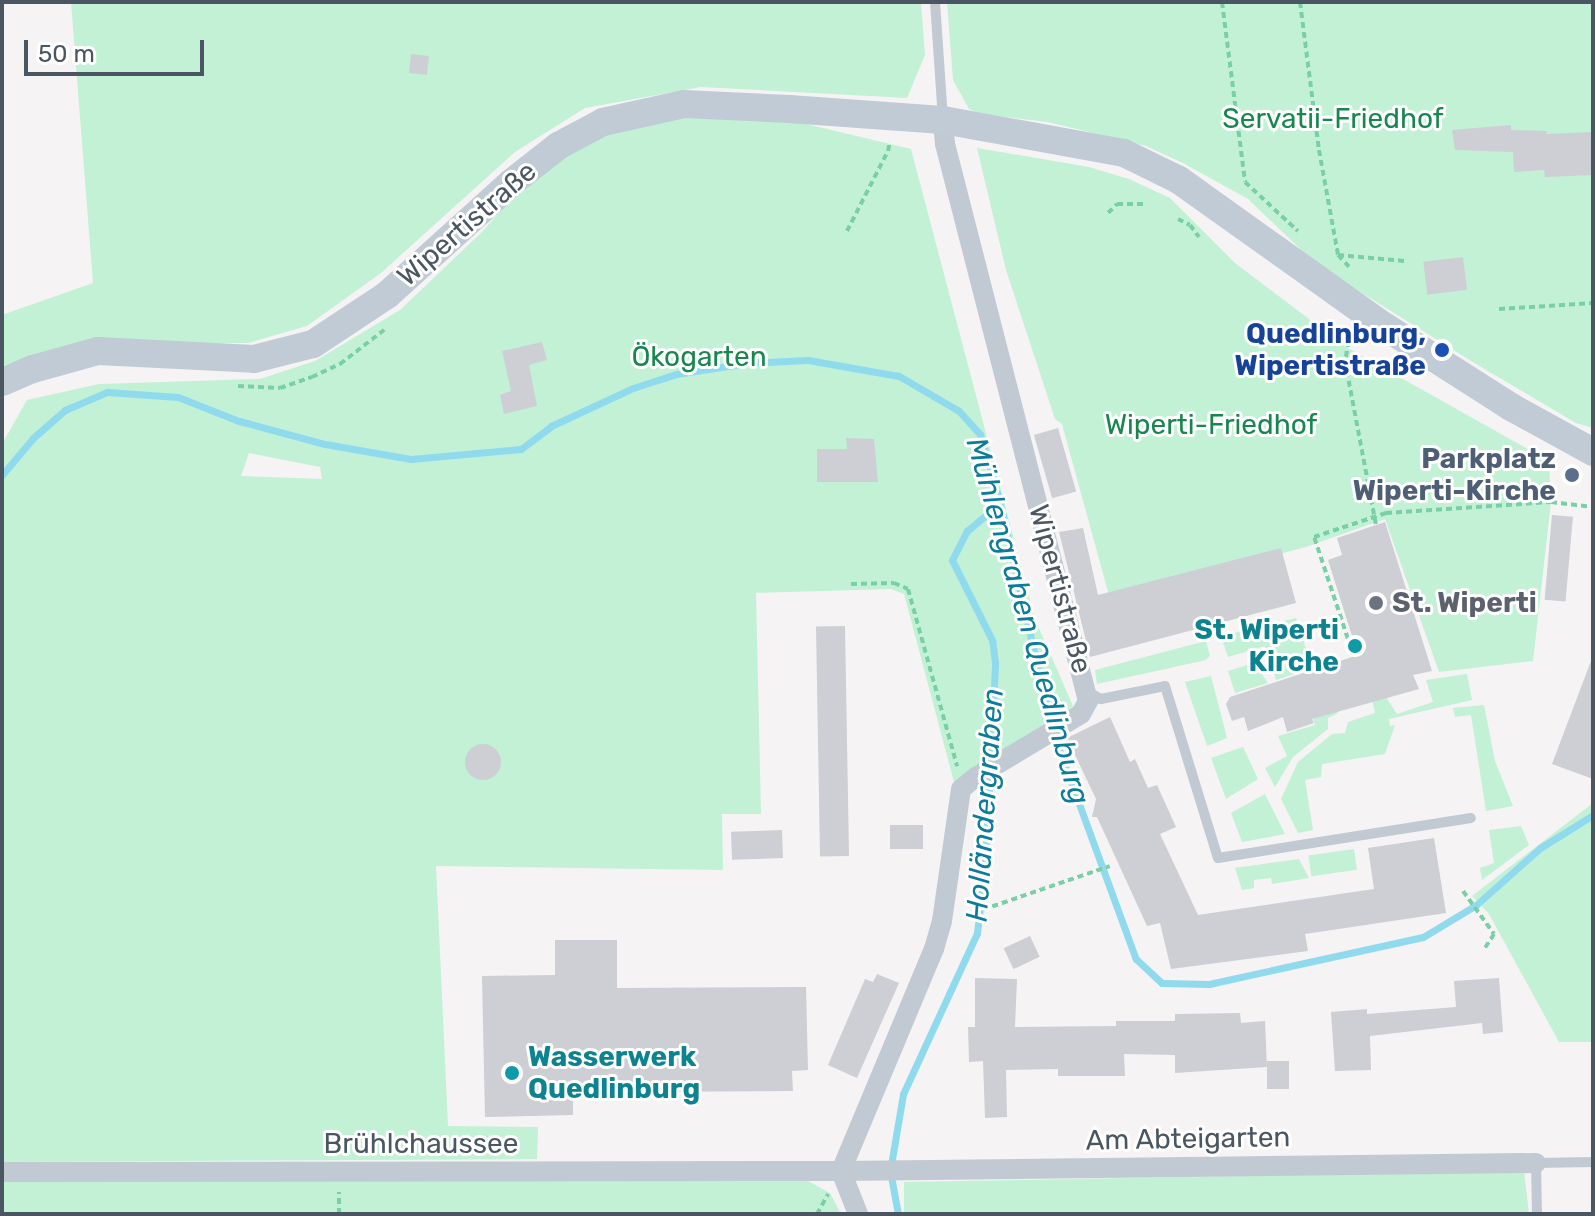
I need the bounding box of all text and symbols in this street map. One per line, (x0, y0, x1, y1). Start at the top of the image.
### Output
scale bar (28, 24, 208, 74)
text: 50 m (38, 40, 95, 68)
park label: Servatii-Friedhof (1222, 102, 1444, 136)
street label: Wipertistraße (391, 155, 543, 293)
place label: Quedlinburg, Wipertistraße (1235, 317, 1426, 383)
park label: Ökogarten (631, 340, 767, 374)
marker: Quedlinburg, Wipertistraße (1433, 341, 1451, 359)
park label: Wiperti-Friedhof (1105, 408, 1317, 442)
water label: Mühlengraben Quedlinburg (958, 433, 1098, 809)
place label: Parkplatz Wiperti-Kirche (1353, 442, 1556, 508)
marker: Parkplatz Wiperti-Kirche (1563, 466, 1581, 484)
street label: Wipertistraße (1021, 501, 1099, 677)
place label: St. Wiperti (1392, 586, 1537, 620)
marker: St. Wiperti (1367, 594, 1385, 612)
place label: St. Wiperti Kirche (1194, 613, 1339, 679)
marker: St. Wiperti Kirche (1346, 637, 1364, 655)
water label: Holländergraben (959, 687, 1011, 923)
place label: Wasserwerk Quedlinburg (528, 1040, 700, 1106)
marker: Wasserwerk Quedlinburg (503, 1064, 521, 1082)
street label: Am Abteigarten (1085, 1120, 1291, 1158)
street label: Brühlchaussee (324, 1127, 518, 1161)

